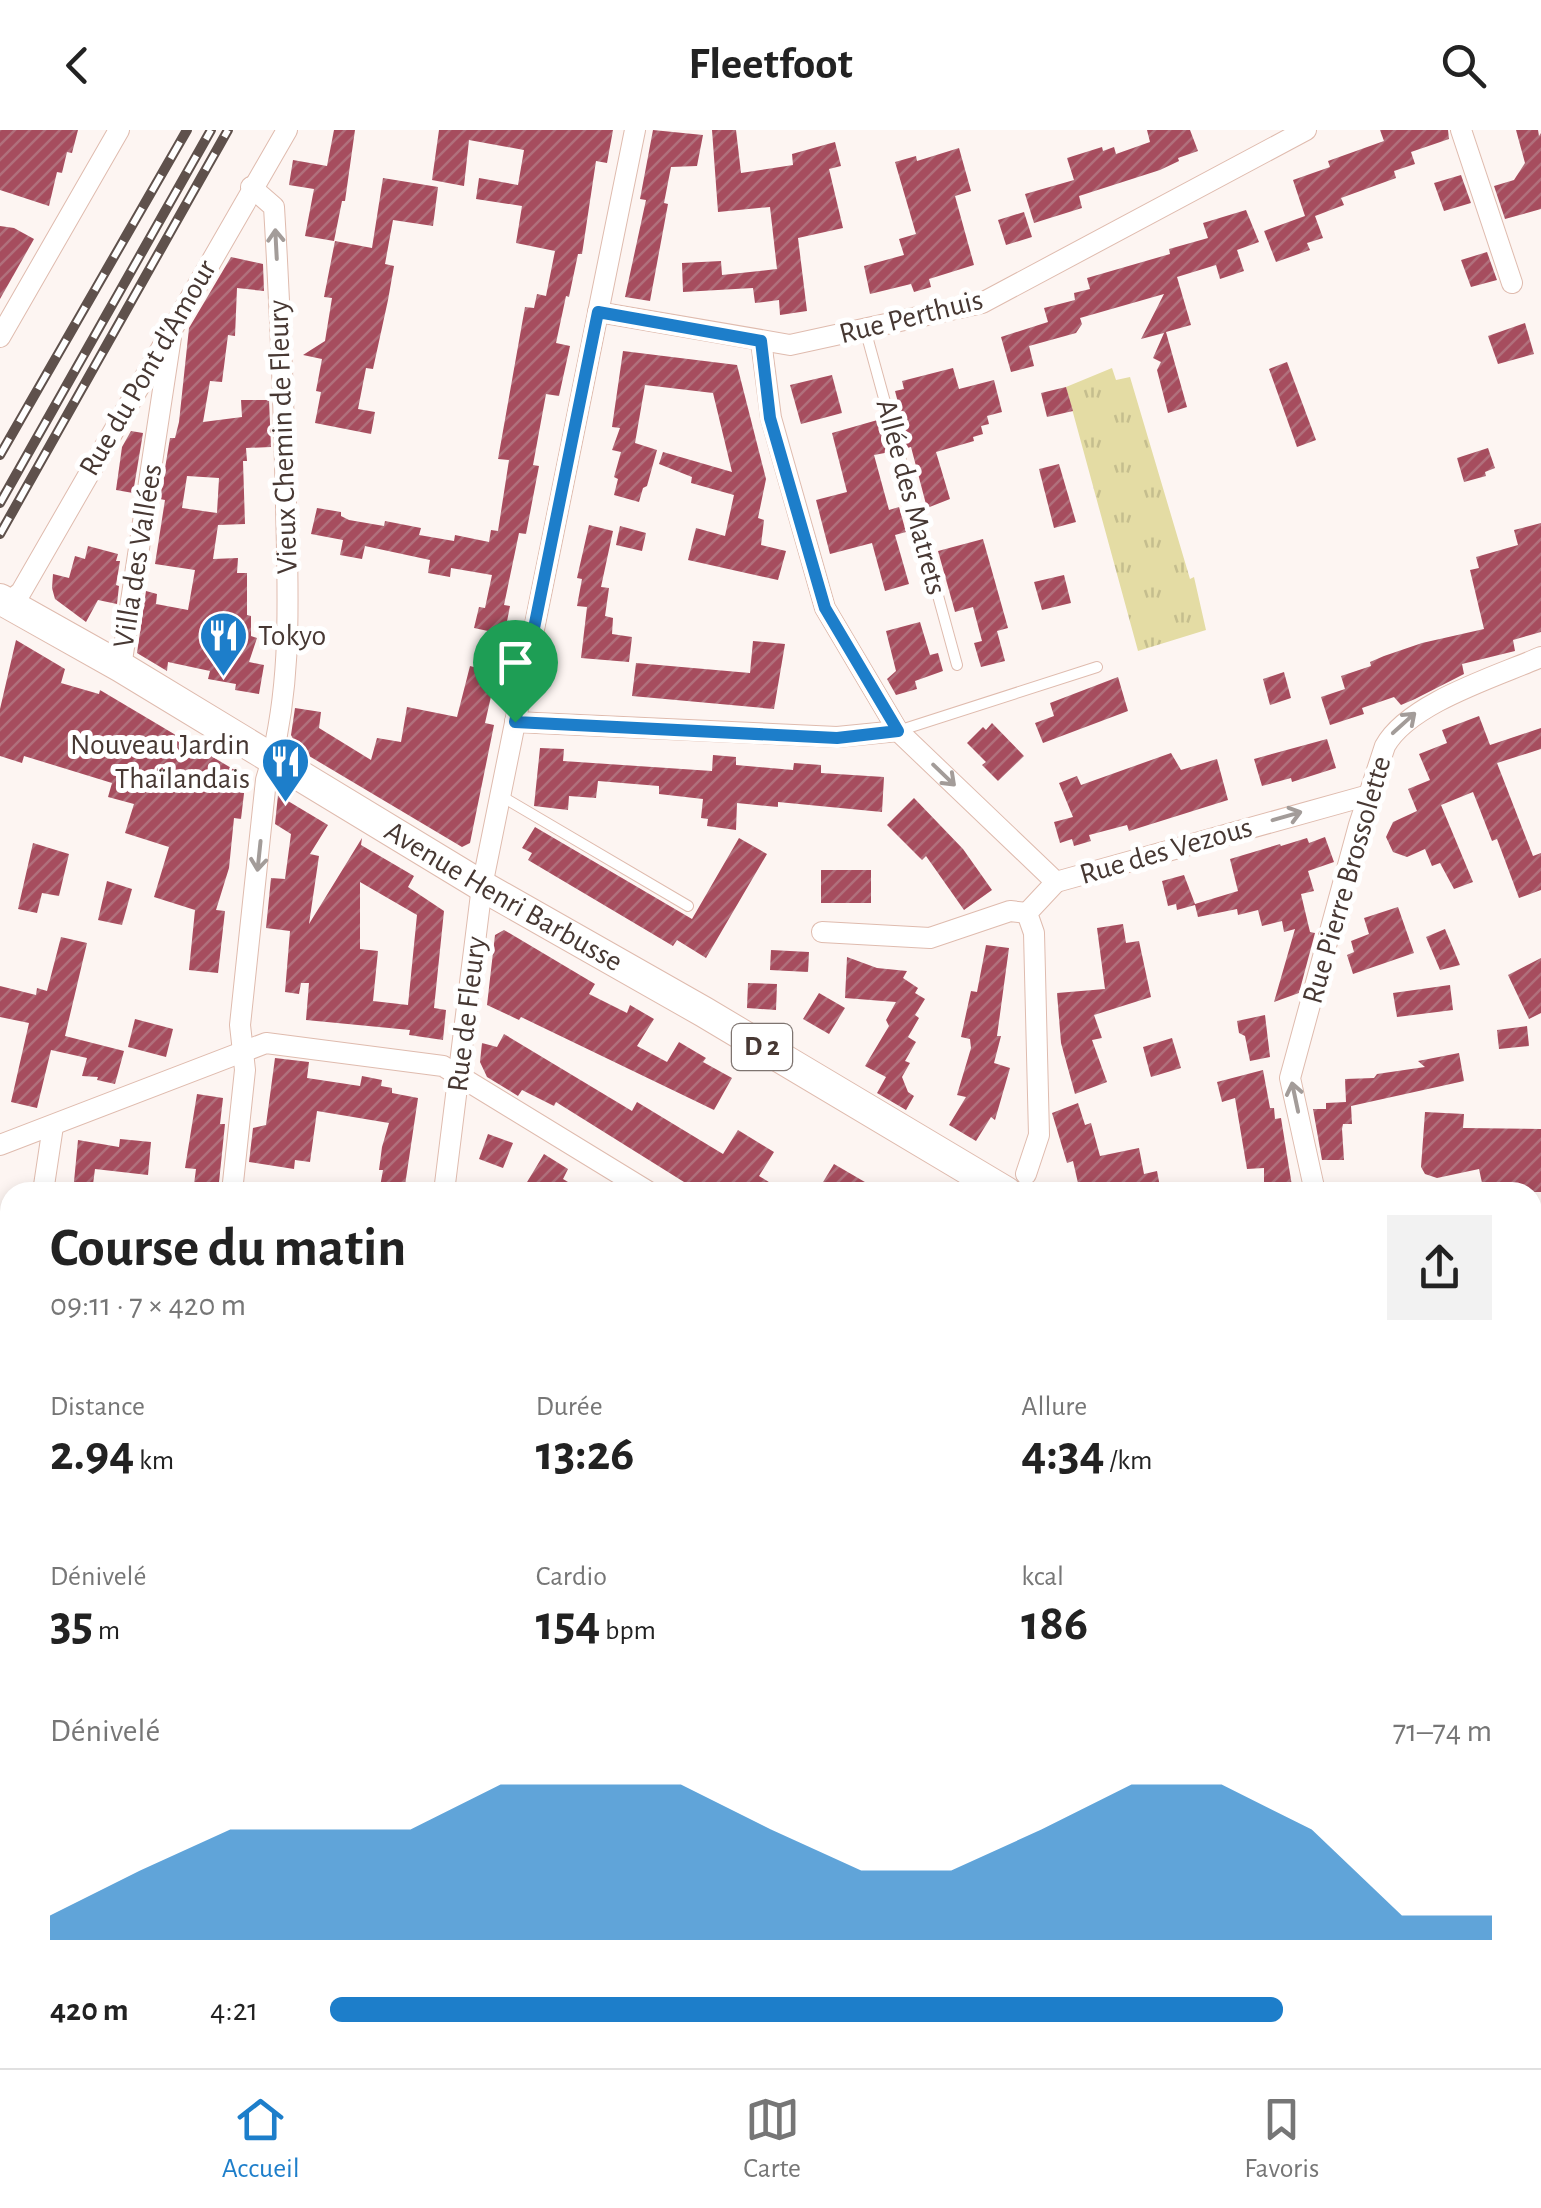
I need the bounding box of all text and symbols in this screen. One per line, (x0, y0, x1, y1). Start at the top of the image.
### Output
icon: back (50, 38, 105, 93)
icon: search (1436, 38, 1491, 93)
text: Fleetfoot (688, 42, 853, 87)
one-way arrow (267, 229, 286, 261)
street label: Rue du Pont d'Amour (74, 255, 222, 481)
street label: Rue Perthuis (836, 285, 986, 349)
street label: Vieux Chemin de Fleury (263, 299, 303, 575)
street label: Allée des Matrets (870, 396, 952, 598)
street label: Villa des Vallées (109, 462, 167, 650)
restaurant icon: Tokyo (197, 610, 249, 678)
pin (473, 620, 558, 723)
place label: Tokyo (258, 621, 326, 651)
icon: arrive (488, 635, 543, 690)
one-way arrow (1391, 712, 1416, 735)
place label: Nouveau Jardin Thaïlandais (70, 730, 250, 794)
restaurant icon: Nouveau Jardin Thaïlandais (259, 736, 311, 804)
street label: Rue Pierre Brossolette (1297, 753, 1397, 1007)
one-way arrow (932, 763, 956, 787)
one-way arrow (1271, 806, 1302, 824)
street label: Rue des Vezous (1076, 812, 1256, 890)
street label: Avenue Henri Barbusse (379, 816, 627, 977)
one-way arrow (249, 840, 268, 872)
street label: Rue de Fleury (443, 934, 491, 1094)
road number: D 2 (732, 1024, 792, 1070)
one-way arrow (1284, 1082, 1303, 1114)
button: share (1387, 1215, 1492, 1320)
text: Course du matin (50, 1221, 406, 1276)
text: 09:11 · 7 × 420 m (50, 1289, 246, 1321)
text: Distance (50, 1393, 145, 1421)
text: Durée (536, 1393, 603, 1421)
text: Allure (1021, 1393, 1087, 1421)
text: 2.94 (50, 1429, 134, 1479)
text: 13:26 (536, 1429, 634, 1479)
text: 4:34 (1021, 1429, 1105, 1479)
text: km (134, 1447, 174, 1475)
text: /km (1105, 1447, 1152, 1475)
text: Dénivelé (50, 1563, 146, 1591)
text: Cardio (536, 1563, 607, 1591)
text: kcal (1021, 1563, 1064, 1591)
text: 35 (50, 1599, 93, 1649)
text: 154 (536, 1599, 600, 1649)
text: 186 (1021, 1599, 1088, 1649)
text: m (93, 1617, 120, 1645)
text: bpm (600, 1617, 656, 1645)
text: Dénivelé (50, 1715, 160, 1747)
text: 71–74 m (1393, 1715, 1492, 1747)
text: 420 m (50, 1994, 129, 2026)
text: 4:21 (210, 1994, 258, 2026)
tab: Accueil (222, 2092, 300, 2186)
tab: Carte (743, 2092, 801, 2186)
tab: Favoris (1244, 2092, 1319, 2186)

